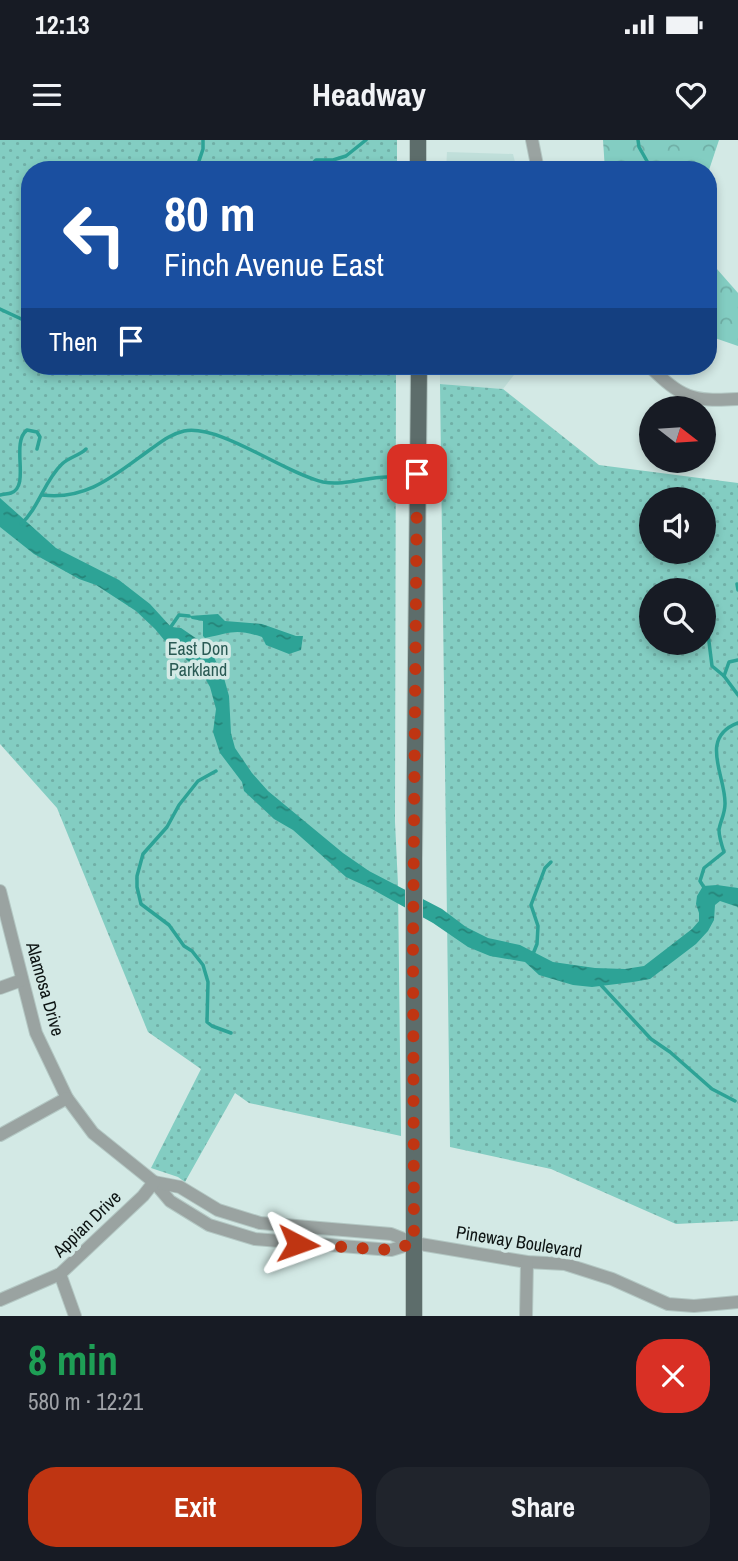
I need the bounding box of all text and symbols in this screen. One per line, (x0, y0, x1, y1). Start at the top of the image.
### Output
text: 12:13 (35, 7, 90, 42)
text: Headway (312, 73, 426, 116)
icon: menu (28, 76, 66, 114)
icon: heart (672, 76, 710, 114)
text: 80 m (164, 180, 256, 246)
icon: left (49, 189, 140, 280)
text: Finch Avenue East (164, 243, 384, 286)
icon: arrive (112, 322, 150, 360)
text: Then (49, 324, 98, 359)
north arrow (639, 396, 716, 472)
map controls (639, 396, 716, 655)
pin (387, 444, 447, 504)
icon: arrive (398, 455, 436, 493)
button: sound (639, 487, 716, 564)
button: search (639, 578, 716, 655)
park label: East Don Parkland (168, 636, 228, 682)
street label: Alamosa Drive (20, 938, 71, 1039)
street label: Appian Drive (46, 1185, 126, 1263)
position arrow (261, 1207, 335, 1281)
street label: Pineway Boulevard (454, 1219, 584, 1264)
text: 8 min (28, 1332, 118, 1388)
button: close (636, 1339, 710, 1413)
text: 580 m · 12:21 (28, 1386, 143, 1417)
button: Exit (28, 1467, 362, 1547)
button: Share (376, 1467, 710, 1547)

